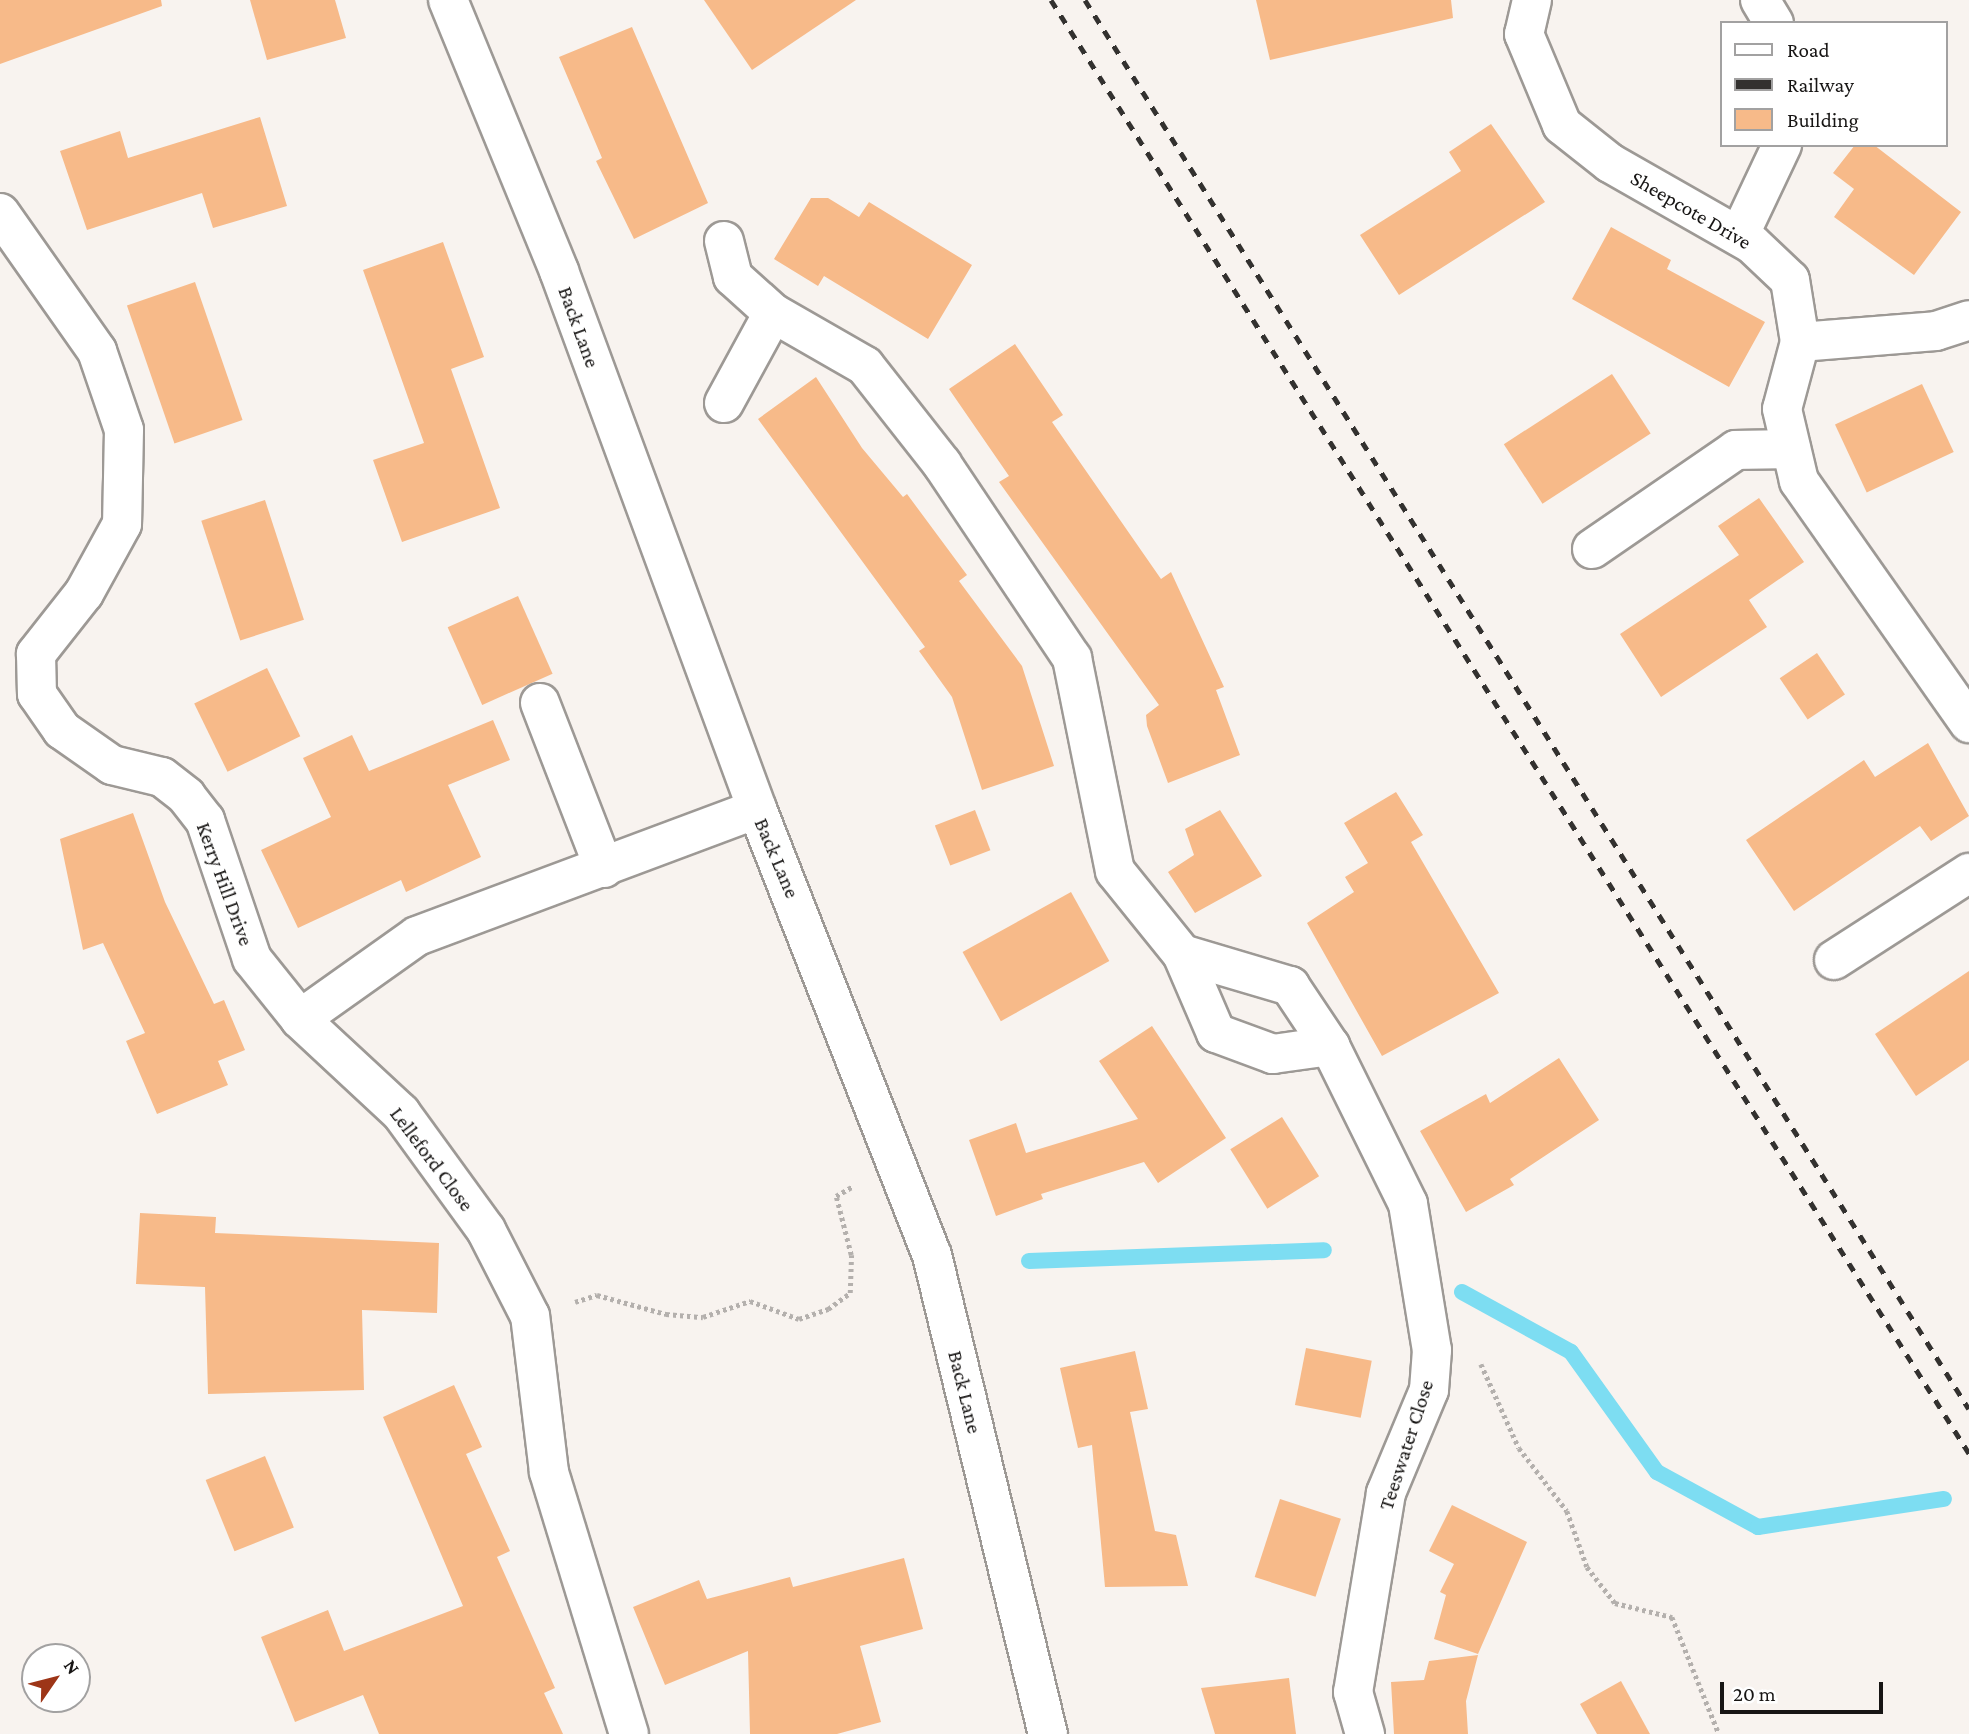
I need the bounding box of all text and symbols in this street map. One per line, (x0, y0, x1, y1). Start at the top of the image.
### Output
legend (1720, 21, 1948, 147)
text: Road (1787, 38, 1830, 62)
text: Railway (1787, 73, 1854, 97)
text: Building (1787, 108, 1859, 132)
street label: Sheepcote Drive (1626, 165, 1756, 255)
street label: Back Lane (553, 283, 605, 371)
street label: Back Lane (749, 814, 805, 902)
street label: Kerry Hill Drive (191, 819, 259, 949)
street label: Lelleford Close (385, 1102, 479, 1216)
street label: Back Lane (943, 1348, 987, 1436)
street label: Teeswater Close (1373, 1377, 1439, 1513)
north arrow (21, 1643, 91, 1713)
text: N (60, 1655, 84, 1678)
scale bar (1724, 1668, 1887, 1712)
text: 20 m (1733, 1682, 1776, 1706)

